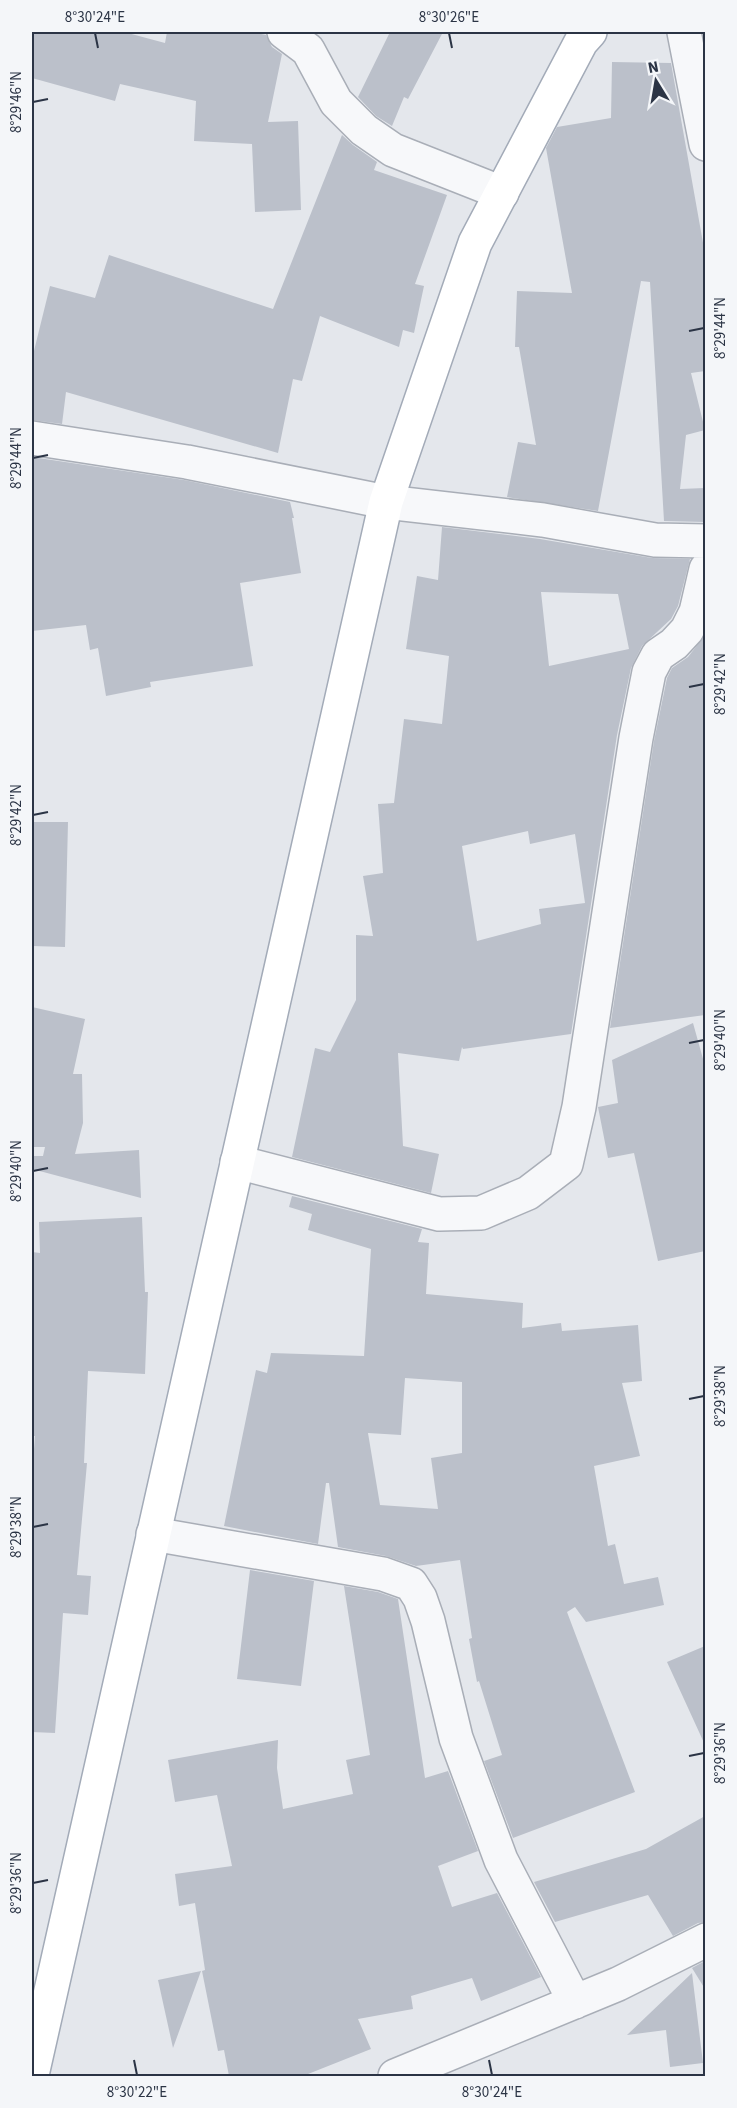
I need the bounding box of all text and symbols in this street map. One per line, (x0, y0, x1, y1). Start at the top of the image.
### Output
text: 8°30'24"E (65, 7, 125, 28)
text: 8°30'26"E (419, 7, 479, 28)
north arrow (626, 51, 686, 111)
text: N (646, 55, 661, 79)
text: 8°29'46"N (6, 71, 27, 133)
text: 8°29'44"N (710, 297, 731, 359)
text: 8°29'44"N (6, 427, 27, 489)
text: 8°29'42"N (710, 653, 731, 715)
text: 8°29'42"N (6, 784, 27, 846)
text: 8°29'40"N (710, 1009, 731, 1071)
text: 8°29'40"N (6, 1140, 27, 1202)
text: 8°29'38"N (710, 1365, 731, 1427)
text: 8°29'38"N (6, 1496, 27, 1558)
text: 8°29'36"N (710, 1722, 731, 1784)
text: 8°29'36"N (6, 1852, 27, 1914)
text: 8°30'22"E (107, 2082, 167, 2103)
text: 8°30'24"E (462, 2082, 522, 2103)

